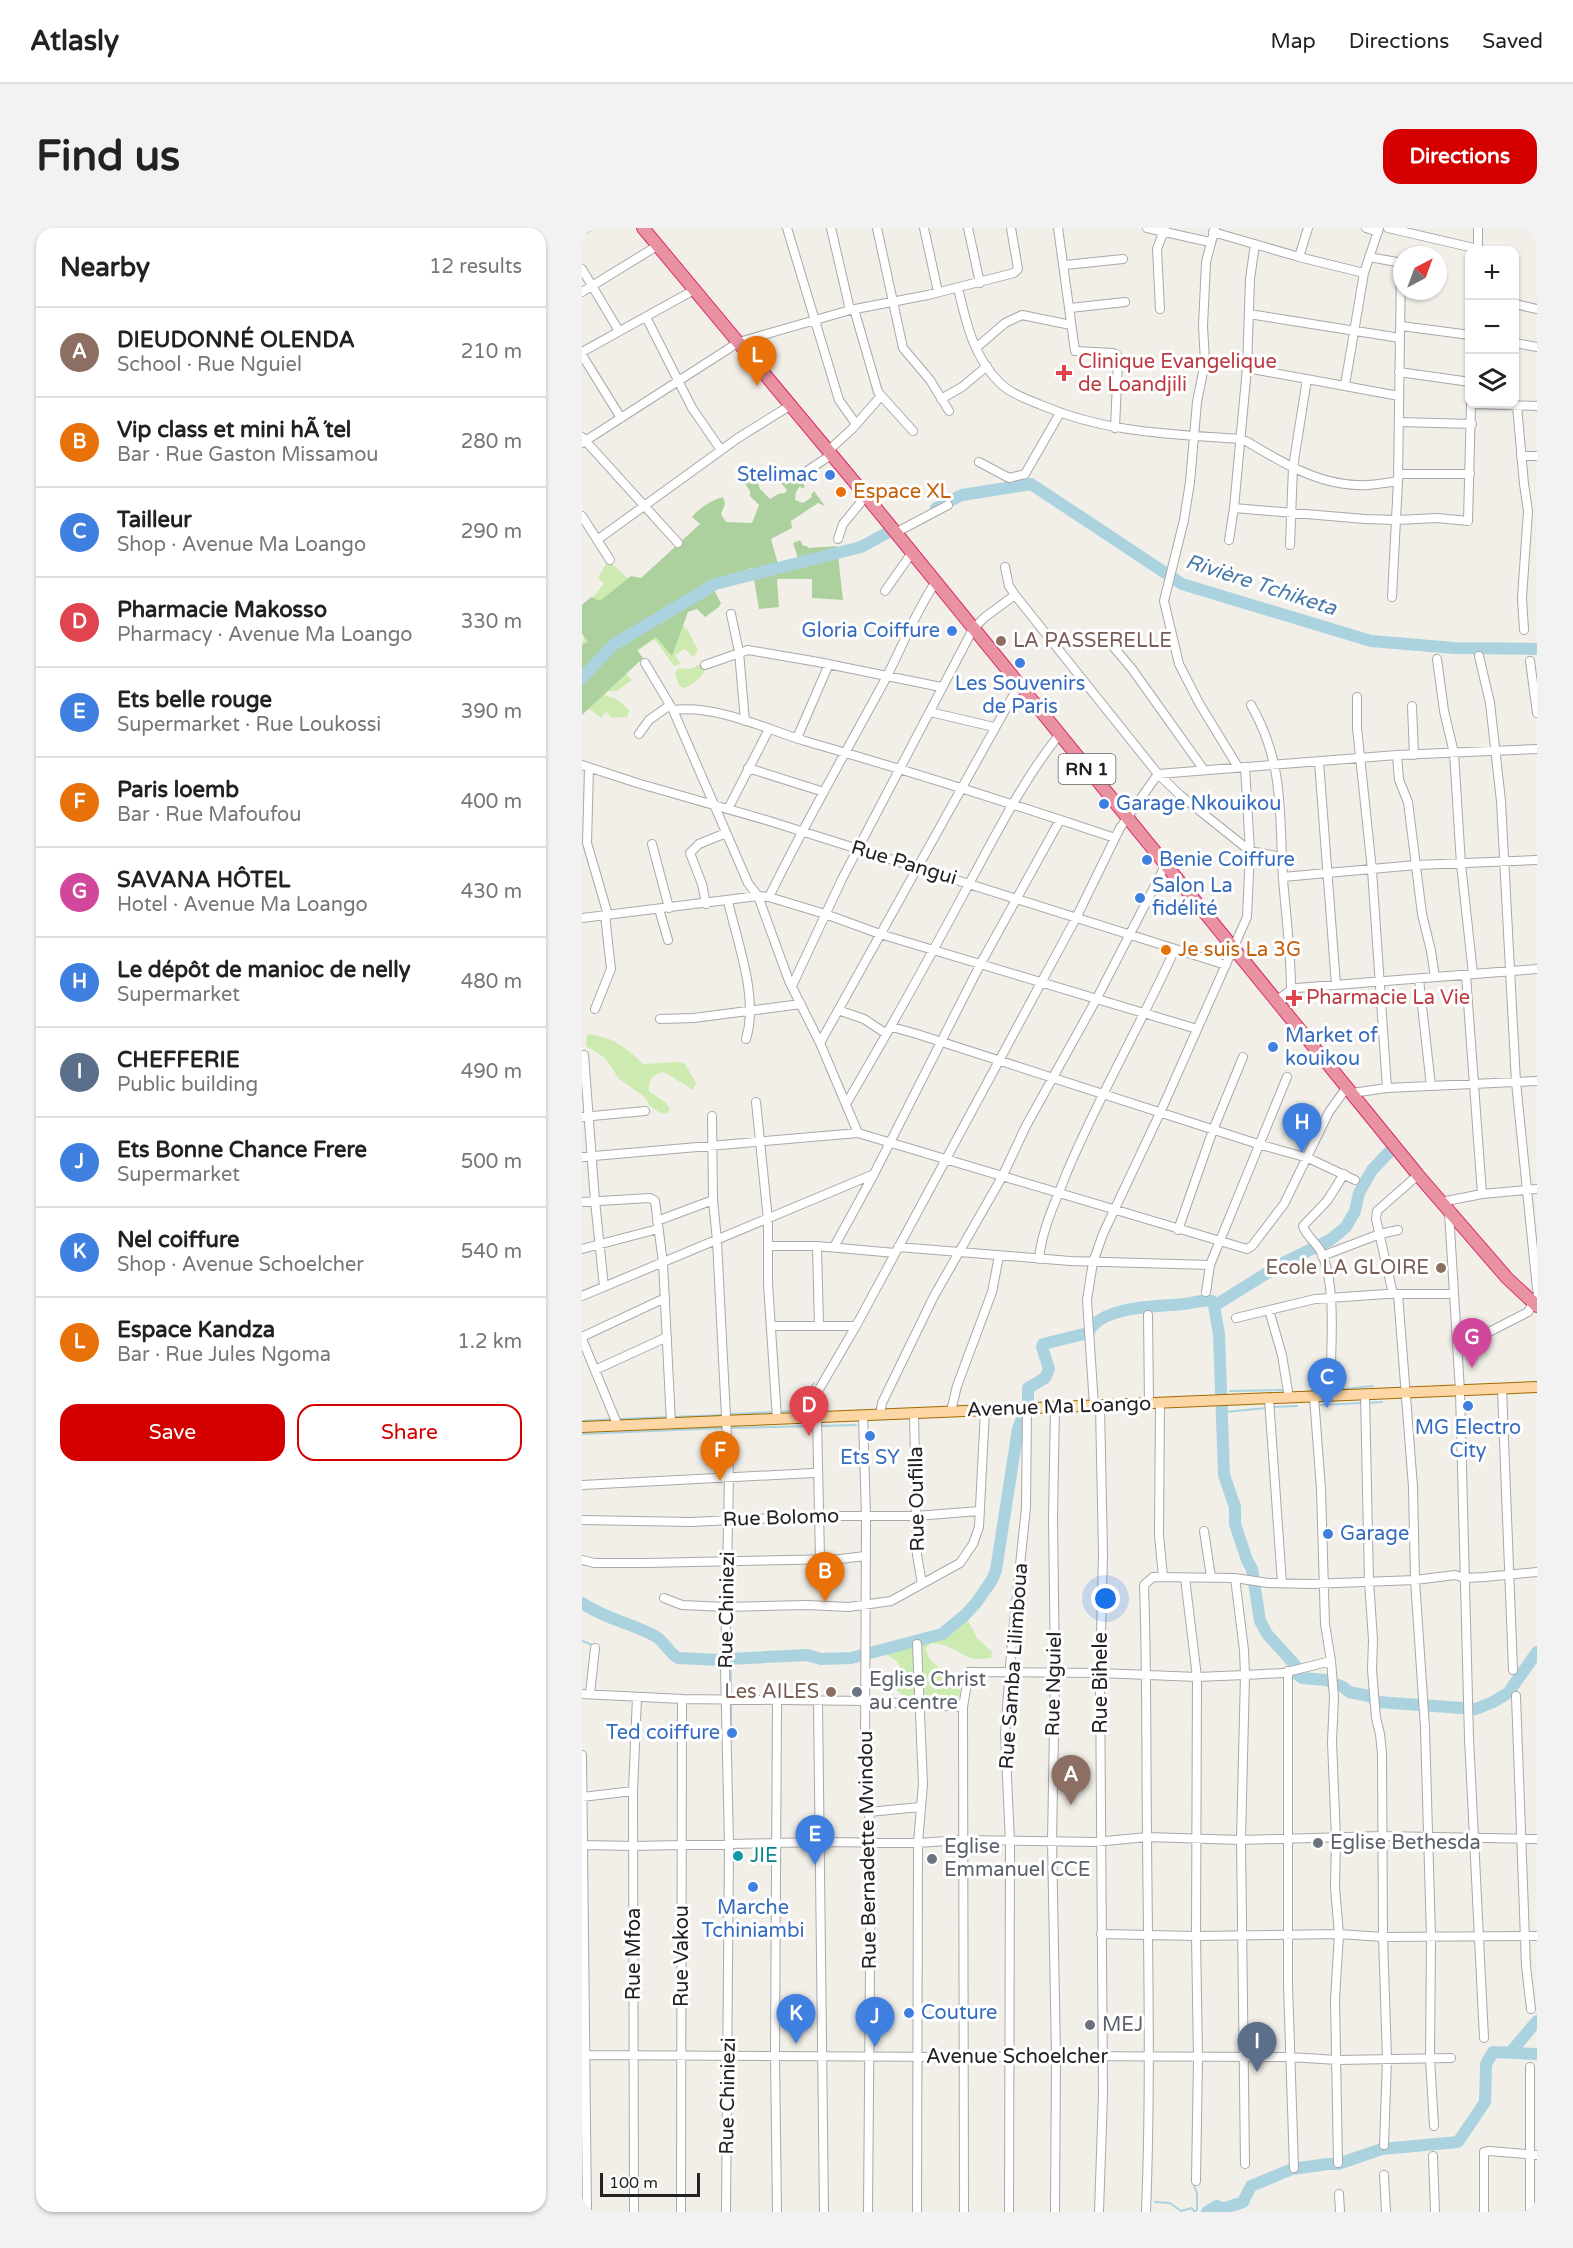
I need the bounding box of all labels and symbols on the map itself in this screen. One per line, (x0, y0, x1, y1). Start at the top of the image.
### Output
north arrow (1393, 246, 1447, 300)
pin: L (738, 336, 777, 386)
place label: Clinique Evangelique de Loandjili (1078, 350, 1277, 397)
marker: Clinique Evangelique de Loandjili (1055, 364, 1073, 382)
place label: Stelimac (737, 463, 818, 487)
marker: Stelimac (823, 468, 837, 482)
place label: Espace XL (853, 480, 952, 504)
marker: Espace XL (834, 485, 848, 499)
water label: Rivière Tchiketa (1182, 549, 1341, 622)
place label: Gloria Coiffure (802, 619, 940, 643)
marker: Gloria Coiffure (945, 624, 959, 638)
place label: LA PASSERELLE (1013, 629, 1172, 653)
marker: LA PASSERELLE (994, 634, 1008, 648)
marker: Les Souvenirs de Paris (1013, 656, 1027, 670)
place label: Les Souvenirs de Paris (955, 672, 1085, 719)
road number: RN 1 (1058, 754, 1116, 784)
place label: Garage Nkouikou (1116, 792, 1281, 816)
marker: Garage Nkouikou (1097, 797, 1111, 811)
street label: Rue Pangui (848, 836, 960, 890)
place label: Benie Coiffure (1159, 848, 1295, 872)
marker: Benie Coiffure (1140, 853, 1154, 867)
place label: Salon La fidélité (1152, 874, 1233, 921)
marker: Salon La fidélité (1133, 891, 1147, 905)
place label: Je suis La 3G (1178, 938, 1301, 962)
marker: Je suis La 3G (1159, 943, 1173, 957)
place label: Pharmacie La Vie (1306, 986, 1470, 1010)
marker: Pharmacie La Vie (1287, 991, 1301, 1005)
place label: Market of kouikou (1285, 1024, 1378, 1071)
marker: Market of kouikou (1266, 1040, 1280, 1054)
pin: H (1282, 1104, 1322, 1153)
place label: Ecole LA GLOIRE (1265, 1256, 1429, 1280)
marker: Ecole LA GLOIRE (1434, 1261, 1448, 1275)
pin: G (1452, 1318, 1492, 1368)
pin: C (1308, 1358, 1346, 1408)
pin: D (790, 1386, 828, 1436)
street label: Avenue Ma Loango (966, 1392, 1152, 1422)
marker: MG Electro City (1461, 1399, 1475, 1413)
place label: MG Electro City (1415, 1416, 1521, 1463)
marker: Ets SY (863, 1429, 877, 1443)
pin: F (700, 1432, 740, 1481)
place label: Ets SY (840, 1446, 900, 1470)
street label: Rue Oufilla (904, 1446, 930, 1552)
street label: Rue Bolomo (722, 1504, 840, 1532)
place label: Garage (1340, 1522, 1409, 1546)
marker: Garage (1321, 1527, 1335, 1541)
street label: Rue Chiniezi (714, 1551, 740, 1669)
pin: B (806, 1552, 844, 1602)
street label: Rue Samba Lilimboua (995, 1562, 1033, 1770)
your location (1091, 1584, 1120, 1613)
street label: Rue Nguiel (1041, 1631, 1067, 1737)
street label: Rue Bihele (1089, 1632, 1113, 1734)
place label: Eglise Christ au centre (869, 1668, 986, 1715)
place label: Les AILES (724, 1680, 819, 1704)
marker: Les AILES (824, 1685, 838, 1699)
marker: Eglise Christ au centre (850, 1685, 864, 1699)
place label: Ted coiffure (606, 1721, 720, 1745)
marker: Ted coiffure (725, 1726, 739, 1740)
street label: Rue Bernadette Mvindou (854, 1731, 882, 1969)
pin: A (1052, 1756, 1090, 1805)
pin: E (796, 1816, 834, 1865)
place label: Eglise Bethesda (1330, 1831, 1481, 1855)
place label: Eglise Emmanuel CCE (944, 1835, 1091, 1882)
marker: Eglise Bethesda (1311, 1836, 1325, 1850)
place label: JIE (750, 1844, 778, 1868)
marker: JIE (731, 1849, 745, 1863)
marker: Eglise Emmanuel CCE (925, 1852, 939, 1866)
marker: Marche Tchiniambi (746, 1880, 760, 1894)
place label: Marche Tchiniambi (701, 1896, 805, 1943)
street label: Rue Vakou (670, 1905, 694, 2007)
street label: Rue Mfoa (622, 1908, 646, 2000)
pin: K (776, 1994, 816, 2044)
pin: J (856, 1998, 894, 2047)
place label: Couture (921, 2001, 997, 2025)
marker: Couture (902, 2006, 916, 2020)
place label: MEJ (1102, 2013, 1143, 2037)
marker: MEJ (1083, 2018, 1097, 2032)
pin: I (1238, 2022, 1276, 2072)
street label: Rue Chiniezi (715, 2037, 741, 2155)
street label: Avenue Schoelcher (926, 2045, 1108, 2069)
scale bar (600, 2170, 700, 2198)

